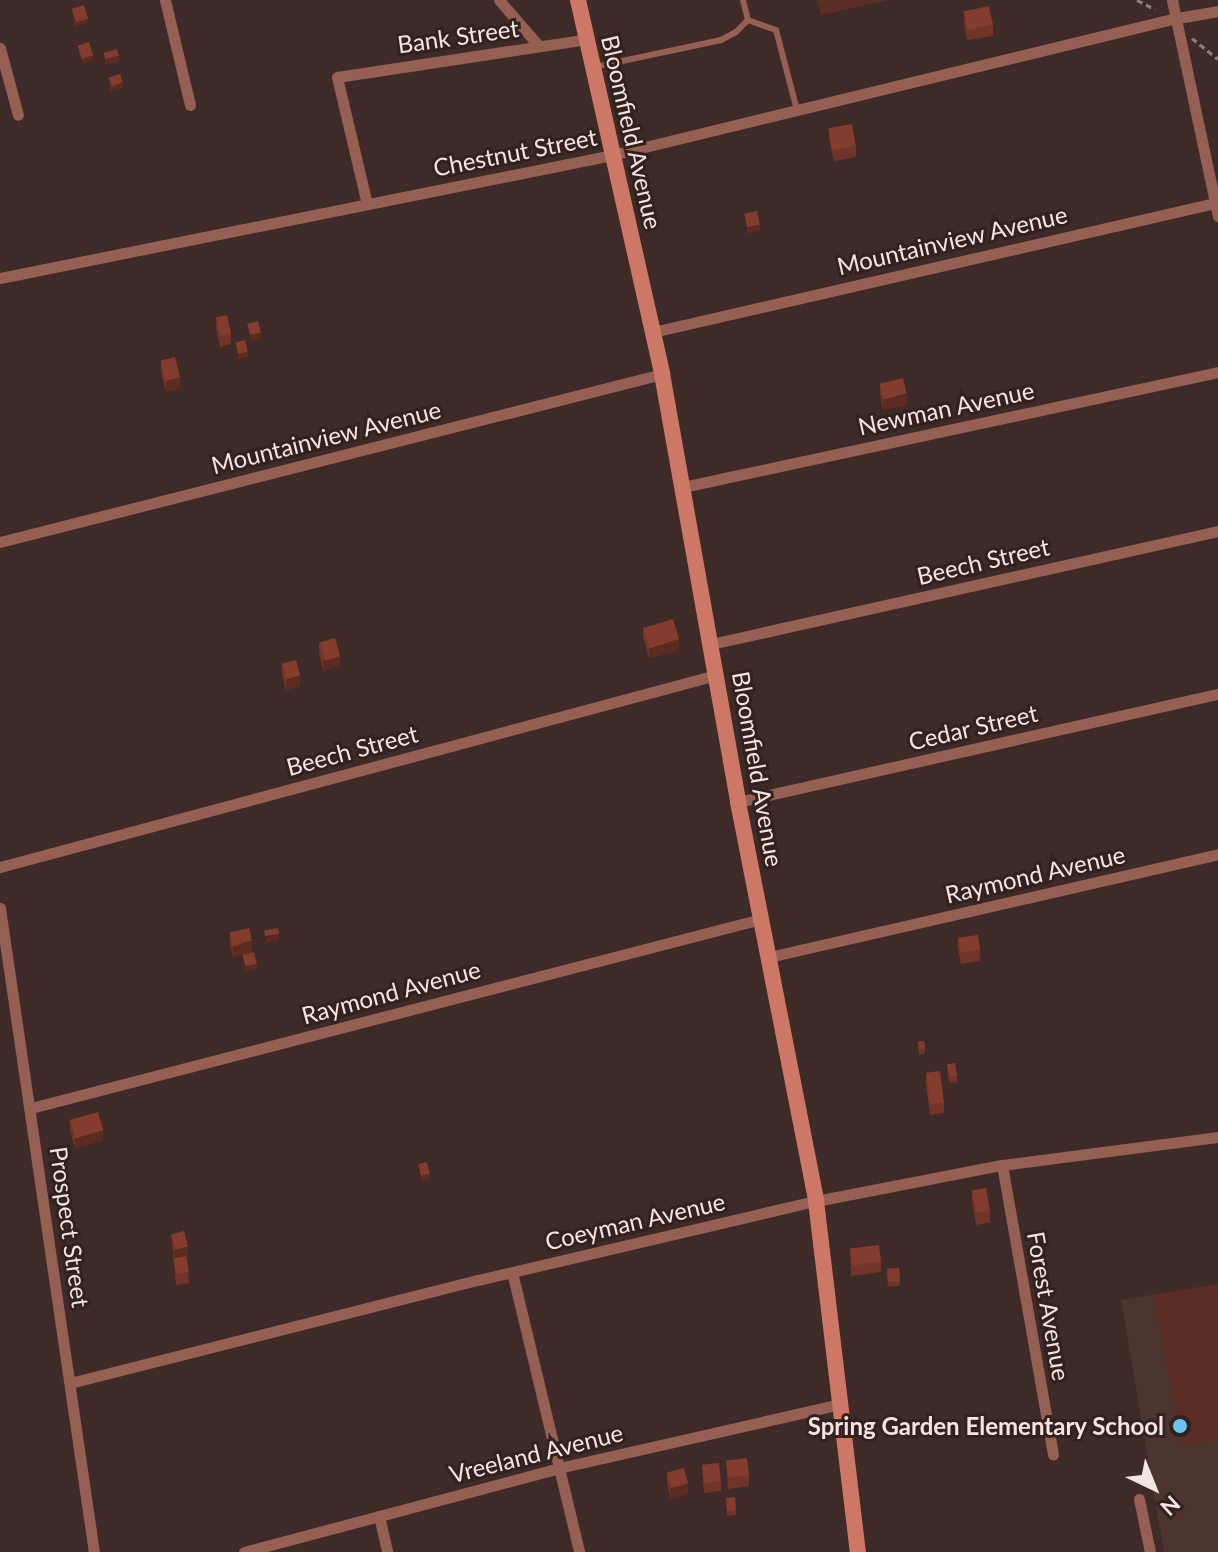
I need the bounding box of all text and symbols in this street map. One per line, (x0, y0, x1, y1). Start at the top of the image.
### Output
street label: Bank Street (396, 13, 520, 59)
street label: Bloomfield Avenue (596, 32, 668, 232)
street label: Chestnut Street (431, 122, 599, 182)
street label: Mountainview Avenue (833, 199, 1071, 281)
street label: Newman Avenue (855, 375, 1037, 441)
street label: Mountainview Avenue (208, 394, 444, 480)
street label: Beech Street (914, 532, 1052, 590)
street label: Bloomfield Avenue (727, 669, 789, 869)
street label: Cedar Street (905, 698, 1041, 756)
street label: Beech Street (283, 719, 421, 781)
street label: Raymond Avenue (942, 839, 1128, 909)
street label: Raymond Avenue (298, 954, 484, 1030)
street label: Prospect Street (44, 1145, 96, 1309)
street label: Coeyman Avenue (542, 1186, 728, 1256)
street label: Forest Avenue (1022, 1229, 1076, 1383)
place label: Spring Garden Elementary School (807, 1412, 1164, 1440)
street label: Vreeland Avenue (446, 1417, 626, 1489)
marker: Spring Garden Elementary School (1171, 1417, 1189, 1435)
north arrow (1114, 1448, 1194, 1528)
text: N (1155, 1490, 1186, 1522)

